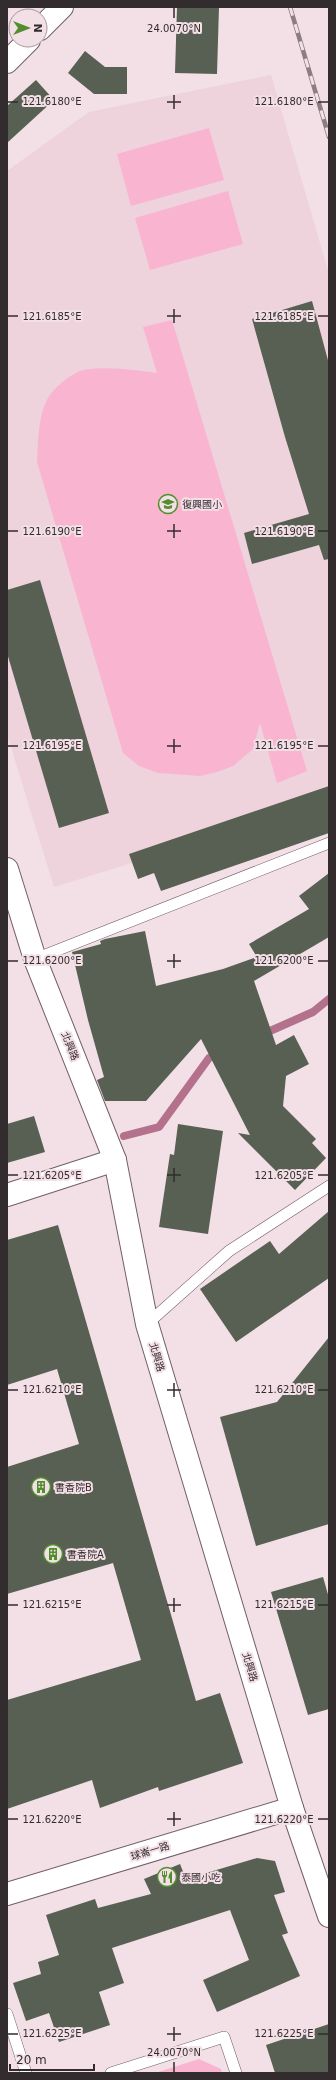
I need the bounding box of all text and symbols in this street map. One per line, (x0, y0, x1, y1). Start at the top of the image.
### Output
north arrow (8, 8, 48, 48)
text: N (31, 23, 44, 33)
text: 24.0070°N (147, 23, 201, 34)
text: 121.6180°E (22, 96, 82, 107)
text: 121.6180°E (254, 96, 314, 107)
text: 121.6185°E (22, 311, 82, 322)
text: 121.6185°E (254, 311, 314, 322)
school or university icon: 復興國小 (157, 493, 179, 515)
place label: 復興國小 (182, 499, 222, 510)
text: 121.6190°E (22, 526, 82, 537)
text: 121.6190°E (254, 526, 314, 537)
text: 121.6195°E (22, 740, 82, 751)
text: 121.6195°E (254, 740, 314, 751)
text: 121.6200°E (22, 955, 82, 966)
text: 121.6200°E (254, 955, 314, 966)
street label: 北興路 (59, 1030, 81, 1062)
text: 121.6205°E (22, 1170, 82, 1181)
text: 121.6205°E (254, 1170, 314, 1181)
street label: 北興路 (147, 1341, 167, 1373)
text: 121.6210°E (22, 1384, 82, 1395)
text: 121.6210°E (254, 1384, 314, 1395)
building icon: 書香院B (30, 1476, 52, 1498)
place label: 書香院B (55, 1482, 92, 1493)
building icon: 書香院A (42, 1543, 64, 1565)
place label: 書香院A (67, 1549, 104, 1560)
text: 121.6215°E (22, 1599, 82, 1610)
text: 121.6215°E (254, 1599, 314, 1610)
street label: 北興路 (240, 1651, 260, 1683)
text: 121.6220°E (22, 1814, 82, 1825)
text: 121.6220°E (254, 1814, 314, 1825)
street label: 球崙一路 (129, 1840, 171, 1862)
restaurant icon: 泰國小吃 (156, 1866, 178, 1888)
place label: 泰國小吃 (181, 1872, 221, 1883)
text: 121.6225°E (22, 2028, 82, 2039)
text: 121.6225°E (254, 2028, 314, 2039)
scale bar (10, 2046, 94, 2072)
text: 24.0070°N (147, 2047, 201, 2058)
text: 20 m (16, 2053, 47, 2067)

